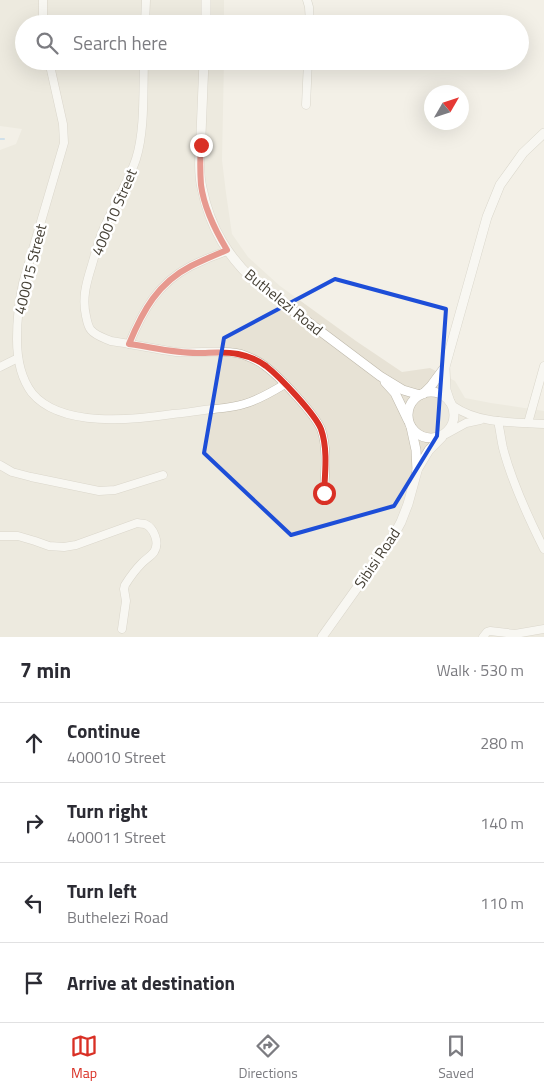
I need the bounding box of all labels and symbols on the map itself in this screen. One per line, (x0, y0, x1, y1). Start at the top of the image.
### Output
north arrow (424, 85, 469, 130)
route end (190, 134, 213, 157)
street label: 400010 Street (85, 164, 143, 259)
street label: 400015 Street (8, 221, 53, 317)
street label: Buthelezi Road (240, 263, 328, 341)
route start (313, 482, 336, 505)
street label: Sibisi Road (348, 523, 406, 593)

